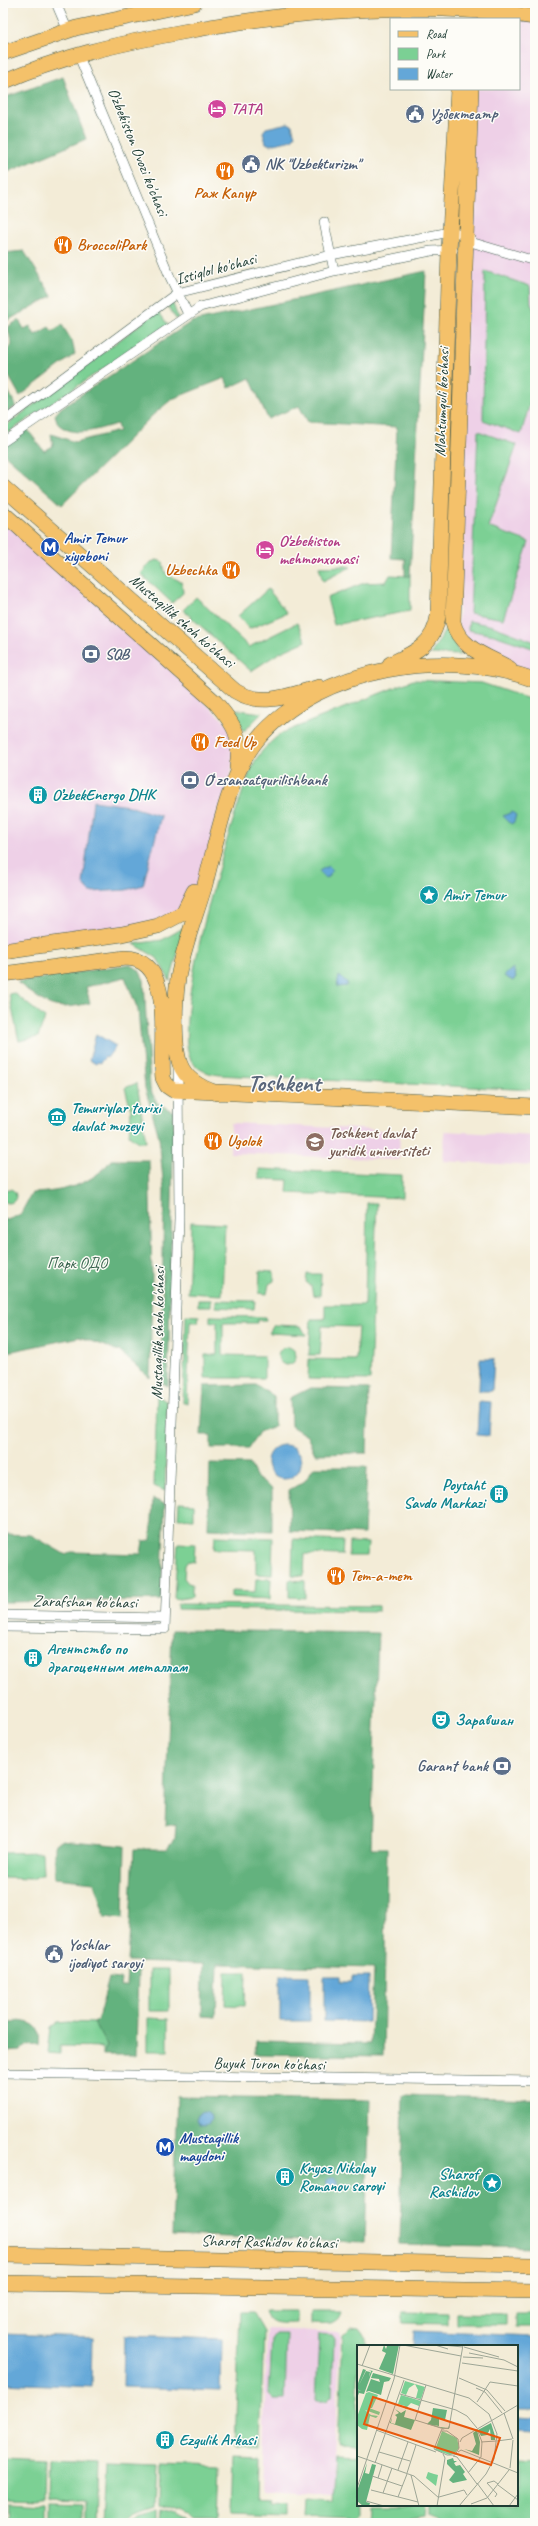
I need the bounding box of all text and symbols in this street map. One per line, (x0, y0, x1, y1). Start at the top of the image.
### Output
legend (390, 18, 520, 90)
text: Road (426, 26, 448, 42)
text: Park (426, 46, 447, 62)
text: Water (426, 66, 454, 82)
street label: O'zbekiston Ovozi ko'chasi (103, 85, 174, 221)
hotel icon: ТАТА (206, 98, 228, 120)
place label: ТАТА (231, 99, 263, 119)
public building icon: Узбектеатр (404, 103, 426, 125)
place label: Узбектеатр (429, 104, 499, 124)
public building icon: NK "Uzbekturizm" (240, 153, 262, 175)
place label: NK "Uzbekturizm" (265, 154, 365, 174)
restaurant icon: Раж Капур (214, 160, 236, 182)
place label: Раж Капур (194, 183, 257, 203)
restaurant icon: BroccoliPark (52, 234, 74, 256)
place label: BroccoliPark (77, 235, 148, 255)
street label: Istiqlol ko'chasi (173, 248, 260, 289)
street label: Mahtumquli ko'chasi (430, 345, 454, 457)
place label: Amir Temur xiyoboni (64, 528, 129, 566)
place label: O'zbekiston mehmonxonasi (279, 531, 359, 569)
metro station icon: Amir Temur xiyoboni (39, 536, 61, 558)
hotel icon: O'zbekiston mehmonxonasi (254, 539, 276, 561)
restaurant icon: Uzbechka (220, 559, 242, 581)
place label: Uzbechka (165, 560, 218, 580)
street label: Mustaqillik shoh ko'chasi (125, 570, 240, 673)
bank icon: SQB (80, 643, 102, 665)
place label: SQB (105, 644, 131, 664)
restaurant icon: Feed Up (189, 731, 211, 753)
place label: Feed Up (214, 732, 258, 752)
bank icon: Oʻzsanoatqurilishbank (179, 769, 201, 791)
place label: Oʻzsanoatqurilishbank (204, 770, 329, 790)
building icon: O’zbekEnergo DHK (27, 784, 49, 806)
place label: O’zbekEnergo DHK (52, 785, 157, 805)
place icon: Amir Temur (418, 884, 440, 906)
place label: Amir Temur (443, 885, 508, 905)
district label: Toshkent (248, 1068, 324, 1098)
place label: Temuriylar tarixi davlat muzeyi (71, 1098, 162, 1136)
museum icon: Temuriylar tarixi davlat muzeyi (46, 1106, 68, 1128)
place label: Toshkent davlat yuridik universiteti (327, 1123, 432, 1161)
restaurant icon: Ugolok (202, 1130, 224, 1152)
place label: Ugolok (227, 1131, 263, 1151)
school or university icon: Toshkent davlat yuridik universiteti (304, 1131, 326, 1153)
park label: Парк ОДО (47, 1253, 109, 1273)
street label: Mustaqillik shoh ko'chasi (147, 1264, 169, 1400)
place label: Poytaht Savdo Markazi (404, 1475, 487, 1513)
building icon: Poytaht Savdo Markazi (488, 1483, 510, 1505)
restaurant icon: Тет-а-тет (325, 1565, 347, 1587)
place label: Тет-а-тет (350, 1566, 413, 1586)
street label: Zarafshan ko'chasi (33, 1591, 139, 1613)
place label: Агентство по драгоценным металлам (47, 1639, 188, 1677)
building icon: Агентство по драгоценным металлам (22, 1647, 44, 1669)
theatre icon: Заравшан (430, 1709, 452, 1731)
place label: Заравшан (455, 1710, 514, 1730)
bank icon: Garant bank (491, 1755, 513, 1777)
place label: Garant bank (417, 1756, 490, 1776)
place label: Yoshlar ijodiyot saroyi (68, 1935, 144, 1973)
public building icon: Yoshlar ijodiyot saroyi (43, 1943, 65, 1965)
street label: Buyuk Turon ko'chasi (213, 2053, 327, 2075)
place label: Mustaqillik maydoni (179, 2128, 240, 2166)
metro station icon: Mustaqillik maydoni (154, 2136, 176, 2158)
place label: Knyaz Nikolay Romanov saroyi (299, 2158, 387, 2196)
place label: Sharof Rashidov (429, 2164, 482, 2202)
building icon: Knyaz Nikolay Romanov saroyi (274, 2166, 296, 2188)
place icon: Sharof Rashidov (481, 2172, 503, 2194)
street label: Sharof Rashidov ko'chasi (201, 2231, 339, 2253)
inset map (357, 2345, 518, 2506)
building icon: Ezgulik Arkasi (154, 2429, 176, 2451)
place label: Ezgulik Arkasi (179, 2430, 258, 2450)

